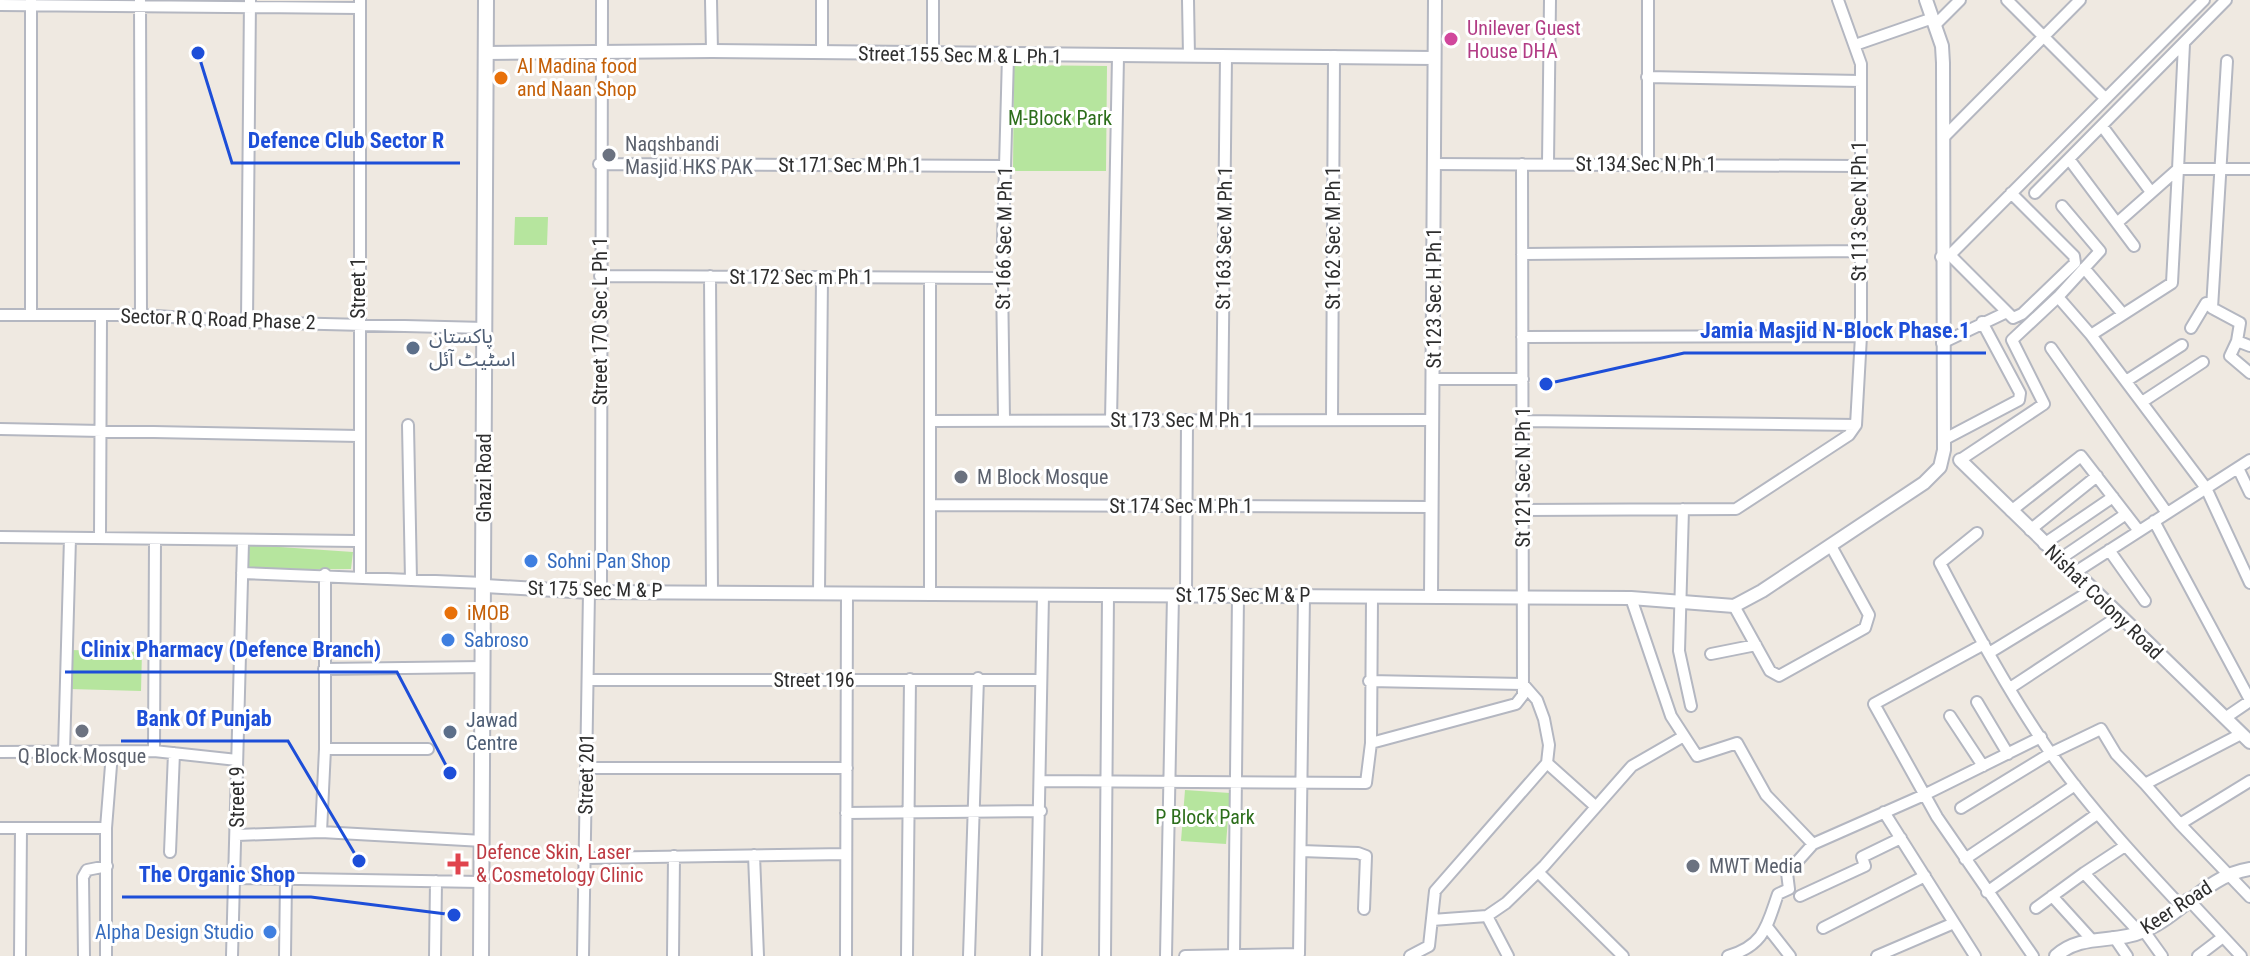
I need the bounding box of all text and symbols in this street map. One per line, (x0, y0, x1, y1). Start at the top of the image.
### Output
place label: Unilever Guest House DHA (1467, 16, 1581, 63)
marker: Unilever Guest House DHA (1442, 30, 1460, 48)
street label: Street 155 Sec M & L Ph 1 (858, 41, 1062, 69)
place label: Al Madina food and Naan Shop (517, 54, 637, 101)
marker: Al Madina food and Naan Shop (492, 69, 510, 87)
park label: M-Block Park (1008, 106, 1112, 130)
callout: Defence Club Sector R (232, 117, 460, 163)
text: Defence Club Sector R (248, 128, 444, 153)
place label: Naqshbandi Masjid HKS PAK (625, 132, 753, 179)
street label: St 113 Sec N Ph 1 (1847, 141, 1871, 281)
marker: Naqshbandi Masjid HKS PAK (600, 146, 618, 164)
street label: St 134 Sec N Ph 1 (1576, 152, 1716, 176)
street label: St 171 Sec M Ph 1 (778, 153, 922, 177)
street label: St 166 Sec M Ph 1 (991, 166, 1017, 310)
street label: St 163 Sec M Ph 1 (1211, 166, 1237, 310)
street label: St 162 Sec M Ph 1 (1321, 166, 1345, 310)
street label: St 123 Sec H Ph 1 (1422, 228, 1446, 368)
street label: Street 170 Sec L Ph 1 (588, 237, 612, 405)
street label: Street 1 (346, 257, 370, 319)
street label: St 172 Sec m Ph 1 (729, 265, 873, 289)
street label: Sector R Q Road Phase 2 (120, 304, 316, 334)
callout: Jamia Masjid N-Block Phase.1 (1684, 307, 1986, 353)
text: Jamia Masjid N-Block Phase.1 (1700, 318, 1970, 343)
place label: پاکستان اسٹیٹ آئل (429, 324, 516, 371)
marker: پاکستان اسٹیٹ آئل (404, 339, 422, 357)
street label: St 121 Sec N Ph 1 (1511, 407, 1535, 547)
street label: St 173 Sec M Ph 1 (1110, 408, 1254, 432)
street label: Ghazi Road (472, 433, 496, 523)
place label: M Block Mosque (977, 465, 1108, 489)
marker: M Block Mosque (952, 468, 970, 486)
street label: St 174 Sec M Ph 1 (1109, 494, 1253, 518)
street label: Nishat Colony Road (2040, 540, 2168, 664)
place label: Sohni Pan Shop (547, 549, 671, 573)
marker: Sohni Pan Shop (522, 552, 540, 570)
street label: St 175 Sec M & P (527, 576, 663, 602)
street label: St 175 Sec M & P (1176, 583, 1310, 607)
place label: iMOB (467, 601, 510, 625)
marker: iMOB (442, 604, 460, 622)
callout: Clinix Pharmacy (Defence Branch) (65, 626, 397, 672)
place label: Sabroso (464, 628, 529, 652)
marker: Sabroso (439, 631, 457, 649)
text: Clinix Pharmacy (Defence Branch) (81, 637, 381, 662)
street label: Street 196 (773, 668, 855, 692)
callout: Bank Of Punjab (121, 695, 288, 741)
text: Bank Of Punjab (136, 706, 272, 731)
place label: Jawad Centre (466, 708, 518, 755)
marker: Q Block Mosque (73, 722, 91, 740)
marker: Jawad Centre (441, 723, 459, 741)
street label: Street 201 (573, 733, 599, 815)
place label: Q Block Mosque (18, 744, 146, 768)
street label: Street 9 (225, 766, 249, 828)
park label: P Block Park (1155, 805, 1255, 829)
place label: Defence Skin, Laser & Cosmetology Clinic (476, 840, 644, 887)
callout: The Organic Shop (122, 851, 311, 897)
marker: Defence Skin, Laser & Cosmetology Clinic (447, 853, 469, 875)
place label: MWT Media (1709, 854, 1803, 878)
marker: MWT Media (1684, 857, 1702, 875)
text: The Organic Shop (139, 862, 295, 887)
street label: Keer Road (2136, 875, 2216, 939)
place label: Alpha Design Studio (95, 920, 254, 944)
marker: Alpha Design Studio (261, 923, 279, 941)

